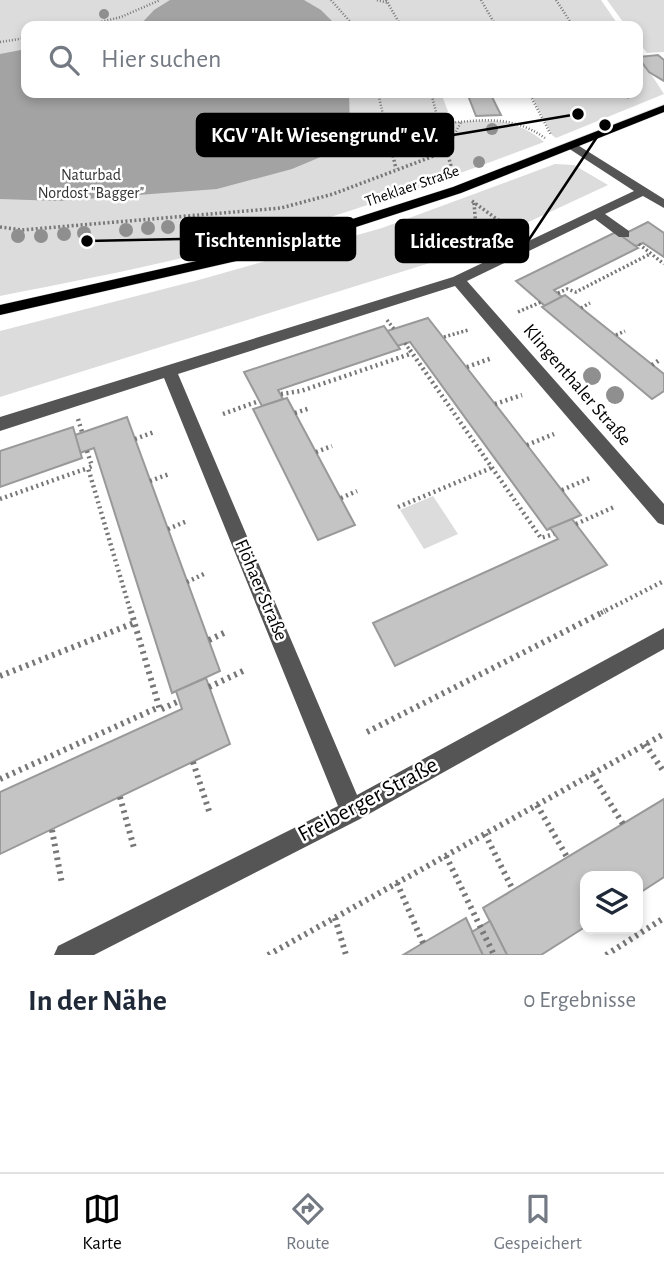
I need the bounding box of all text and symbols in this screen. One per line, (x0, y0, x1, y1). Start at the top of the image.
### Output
search box (21, 21, 643, 98)
icon: search (45, 41, 83, 79)
text: Hier suchen (101, 46, 222, 72)
callout: KGV "Alt Wiesengrund" e.V. (197, 114, 453, 156)
text: KGV "Alt Wiesengrund" e.V. (211, 125, 439, 146)
street label: Theklaer Straße (363, 162, 461, 210)
park label: Naturbad Nordost "Bagger" (38, 167, 144, 201)
callout: Tischtennisplatte (181, 218, 355, 260)
callout: Lidicestraße (396, 220, 528, 262)
text: Tischtennisplatte (195, 230, 341, 251)
text: Lidicestraße (410, 231, 514, 252)
street label: Klingenthaler Straße (519, 321, 635, 449)
street label: Flöhaer Straße (231, 537, 291, 643)
street label: Freiberger Straße (294, 753, 442, 847)
map controls (580, 871, 643, 934)
button: layers (580, 871, 643, 934)
text: In der Nähe (28, 986, 167, 1016)
text: 0 Ergebnisse (523, 989, 636, 1012)
tab: Karte (82, 1190, 122, 1255)
tab: Route (286, 1190, 329, 1255)
tab: Gespeichert (494, 1190, 582, 1255)

